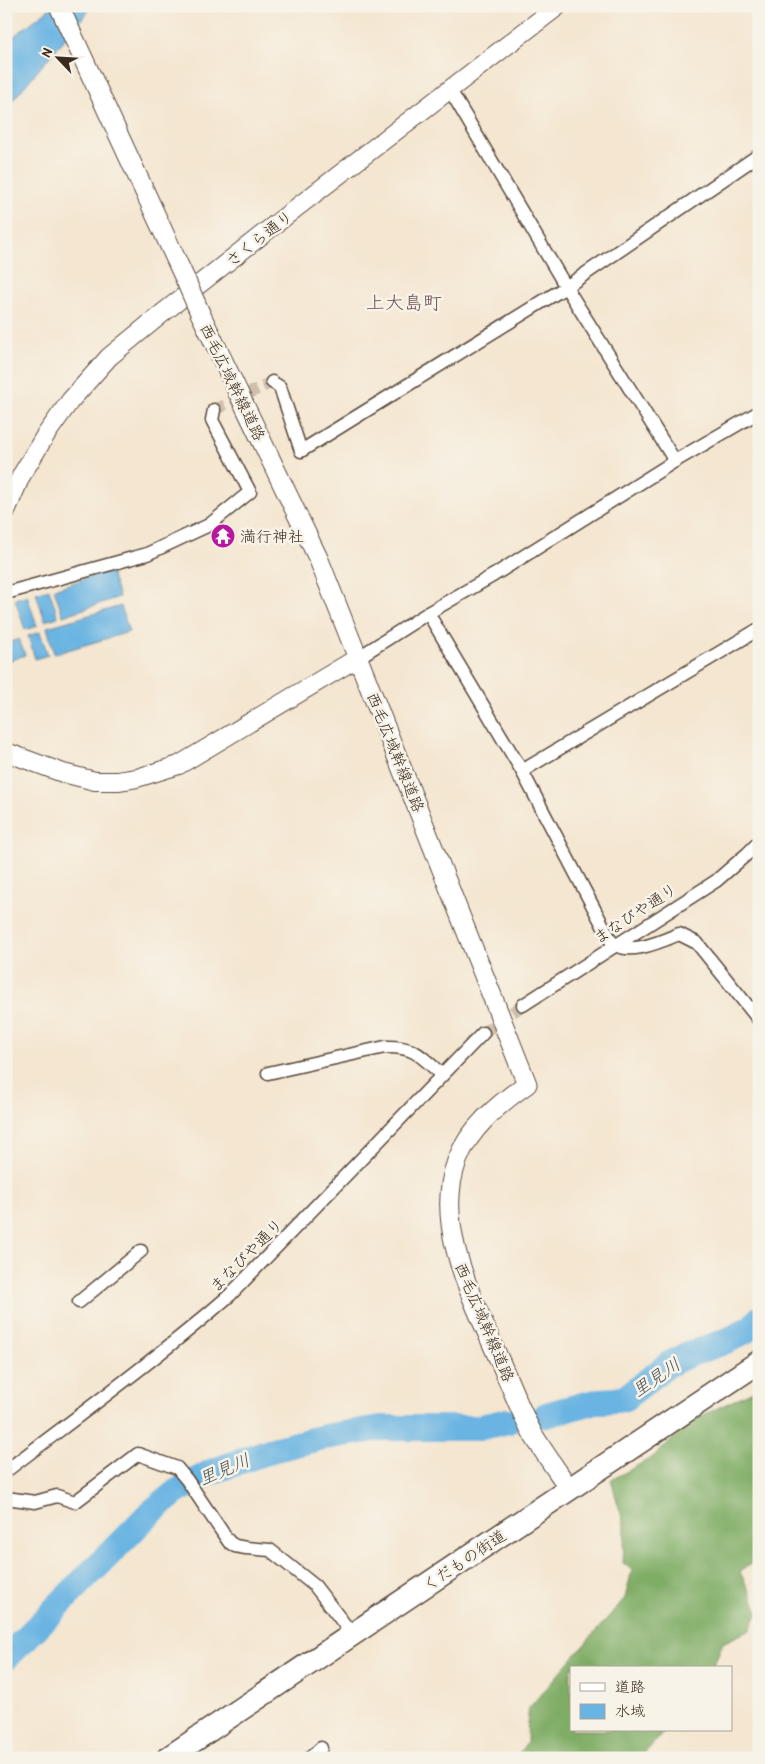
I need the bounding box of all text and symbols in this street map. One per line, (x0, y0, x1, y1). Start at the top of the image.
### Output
north arrow (32, 32, 82, 82)
text: N (36, 44, 56, 60)
street label: さくら通り (221, 205, 297, 271)
district label: 上大島町 (366, 289, 442, 315)
street label: 西毛広域幹線道路 (195, 320, 271, 444)
temple icon: 満行神社 (210, 523, 236, 549)
place label: 満行神社 (240, 525, 304, 547)
street label: 西毛広域幹線道路 (362, 689, 430, 815)
street label: まなびや通り (589, 878, 681, 948)
street label: まなびや通り (204, 1213, 288, 1297)
street label: 西毛広域幹線道路 (450, 1259, 520, 1385)
water label: 里見川 (627, 1352, 685, 1402)
water label: 里見川 (194, 1447, 254, 1491)
street label: くだもの街道 (418, 1524, 510, 1596)
legend (570, 1666, 732, 1732)
text: 道路 (615, 1676, 645, 1697)
text: 水域 (615, 1700, 645, 1721)

